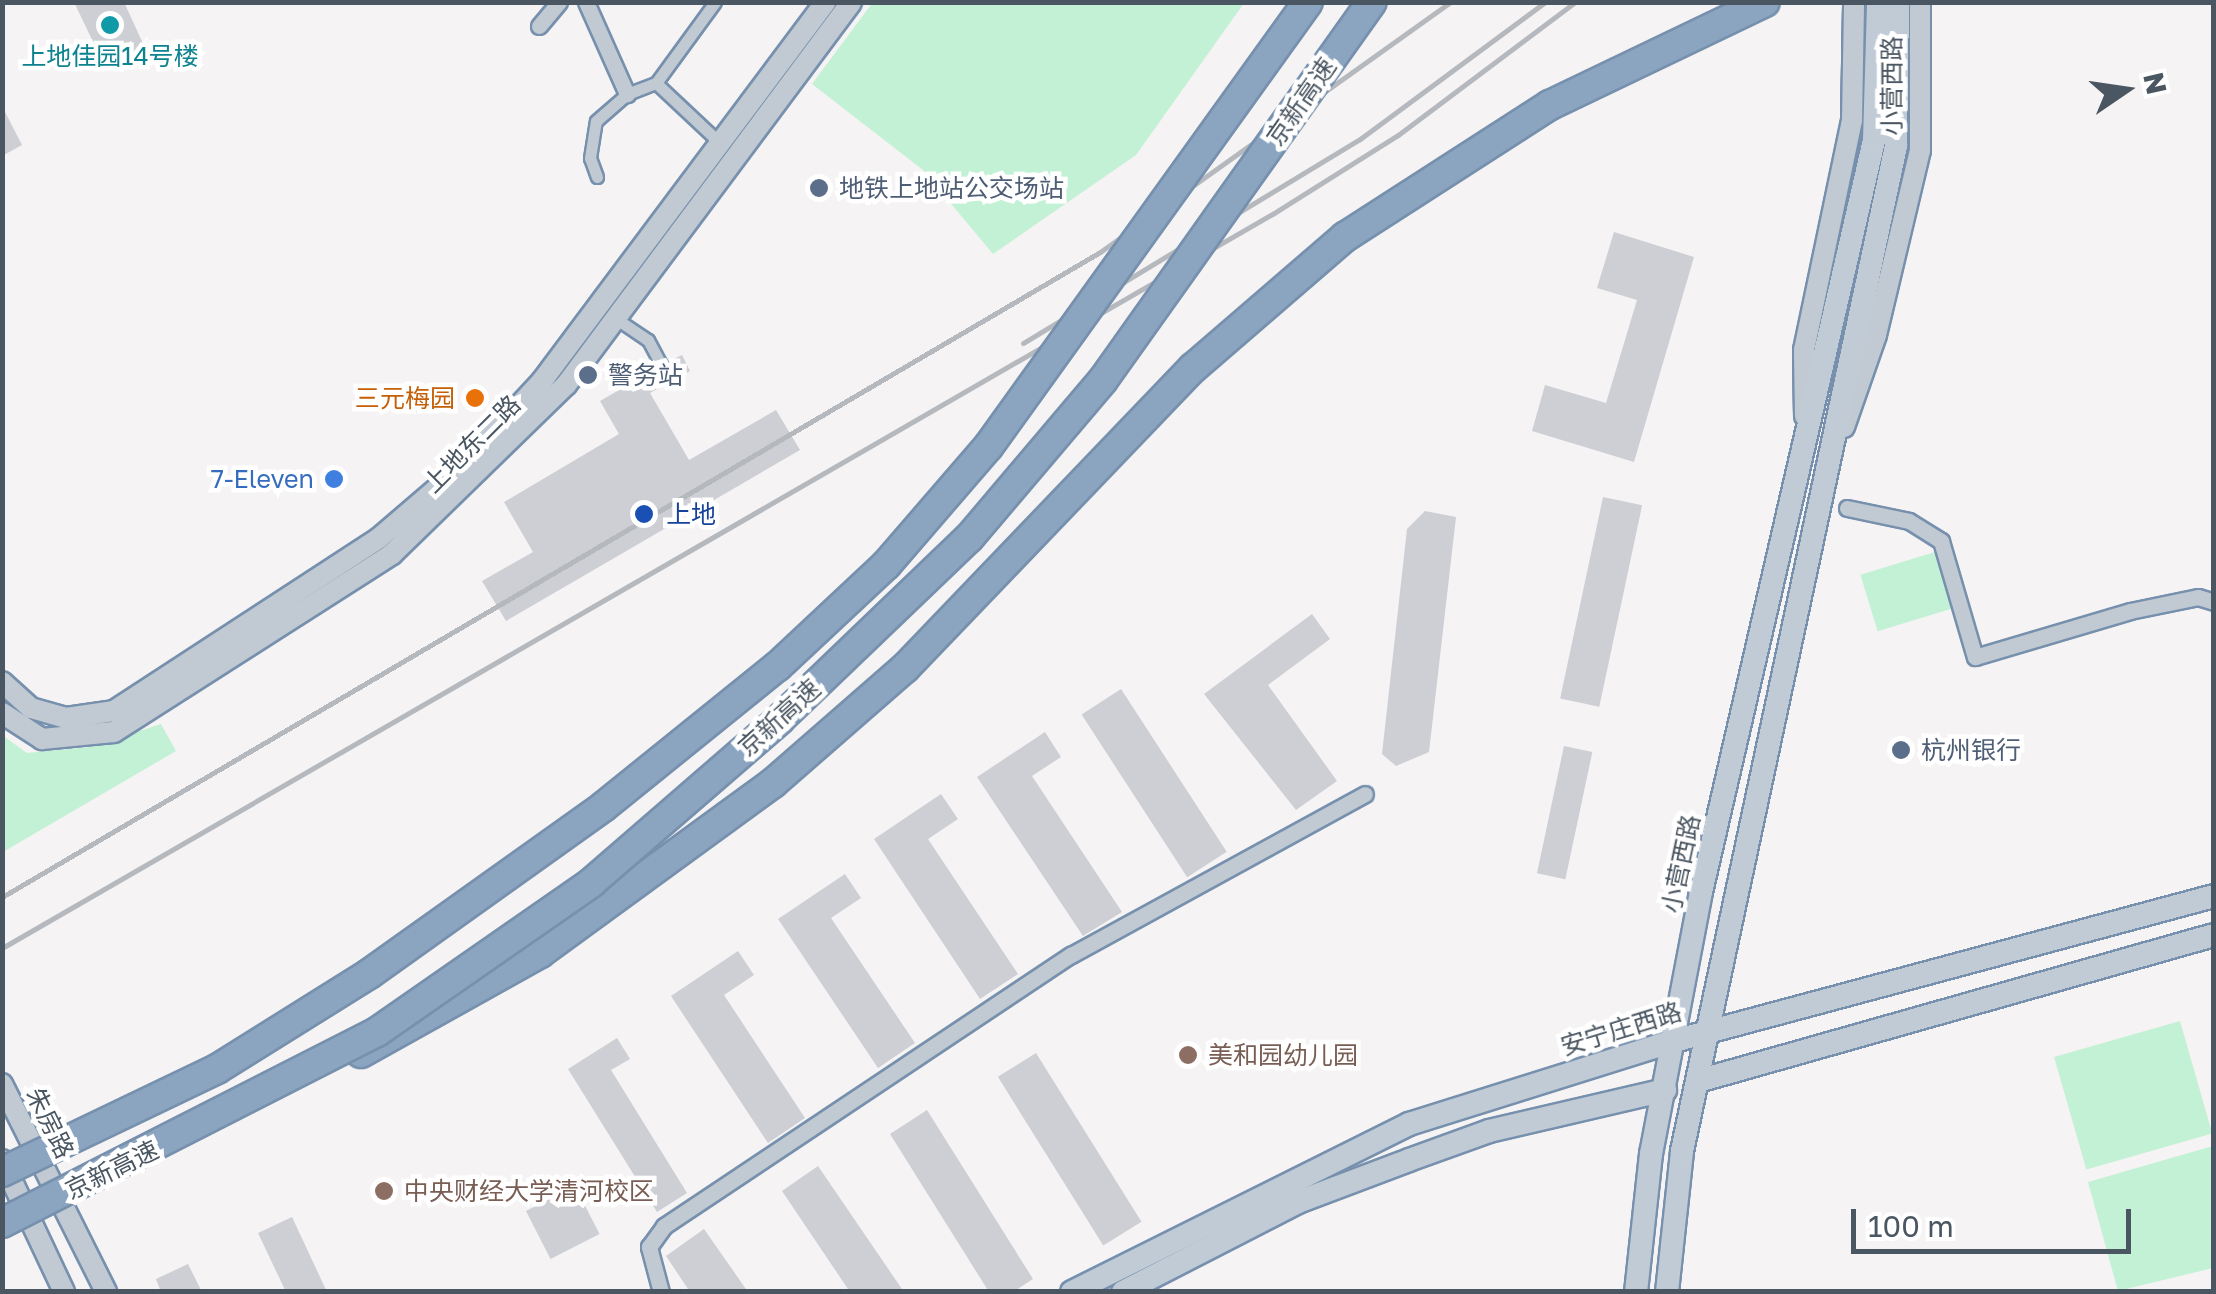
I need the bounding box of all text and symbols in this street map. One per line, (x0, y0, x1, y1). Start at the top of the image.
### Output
marker: 上地佳园14号楼 (99, 14, 121, 36)
street label: 小营西路 (1877, 36, 1907, 136)
north arrow (2076, 40, 2176, 140)
place label: 上地佳园14号楼 (21, 41, 199, 71)
street label: 京新高速 (1260, 52, 1342, 152)
text: N (2137, 69, 2174, 97)
place label: 地铁上地站公交场站 (839, 173, 1064, 203)
marker: 地铁上地站公交场站 (808, 177, 830, 199)
place label: 警务站 (608, 360, 683, 390)
marker: 警务站 (577, 364, 599, 386)
place label: 三元梅园 (355, 383, 455, 413)
marker: 三元梅园 (464, 387, 486, 409)
street label: 上地东二路 (417, 389, 527, 499)
place label: 7-Eleven (211, 464, 314, 494)
marker: 7-Eleven (323, 468, 345, 490)
place label: 上地 (666, 499, 716, 529)
marker: 上地 (631, 501, 657, 527)
street label: 京新高速 (732, 673, 826, 763)
place label: 杭州银行 (1921, 735, 2021, 765)
marker: 杭州银行 (1890, 739, 1912, 761)
street label: 小营西路 (1656, 812, 1706, 916)
street label: 安宁庄西路 (1557, 996, 1685, 1062)
place label: 美和园幼儿园 (1208, 1040, 1358, 1070)
marker: 美和园幼儿园 (1177, 1044, 1199, 1066)
street label: 朱房路 (20, 1083, 80, 1163)
street label: 京新高速 (60, 1135, 164, 1205)
place label: 中央财经大学清河校区 (404, 1176, 654, 1206)
marker: 中央财经大学清河校区 (373, 1180, 395, 1202)
scale bar (1856, 1189, 2136, 1251)
text: 100 m (1868, 1208, 1954, 1244)

